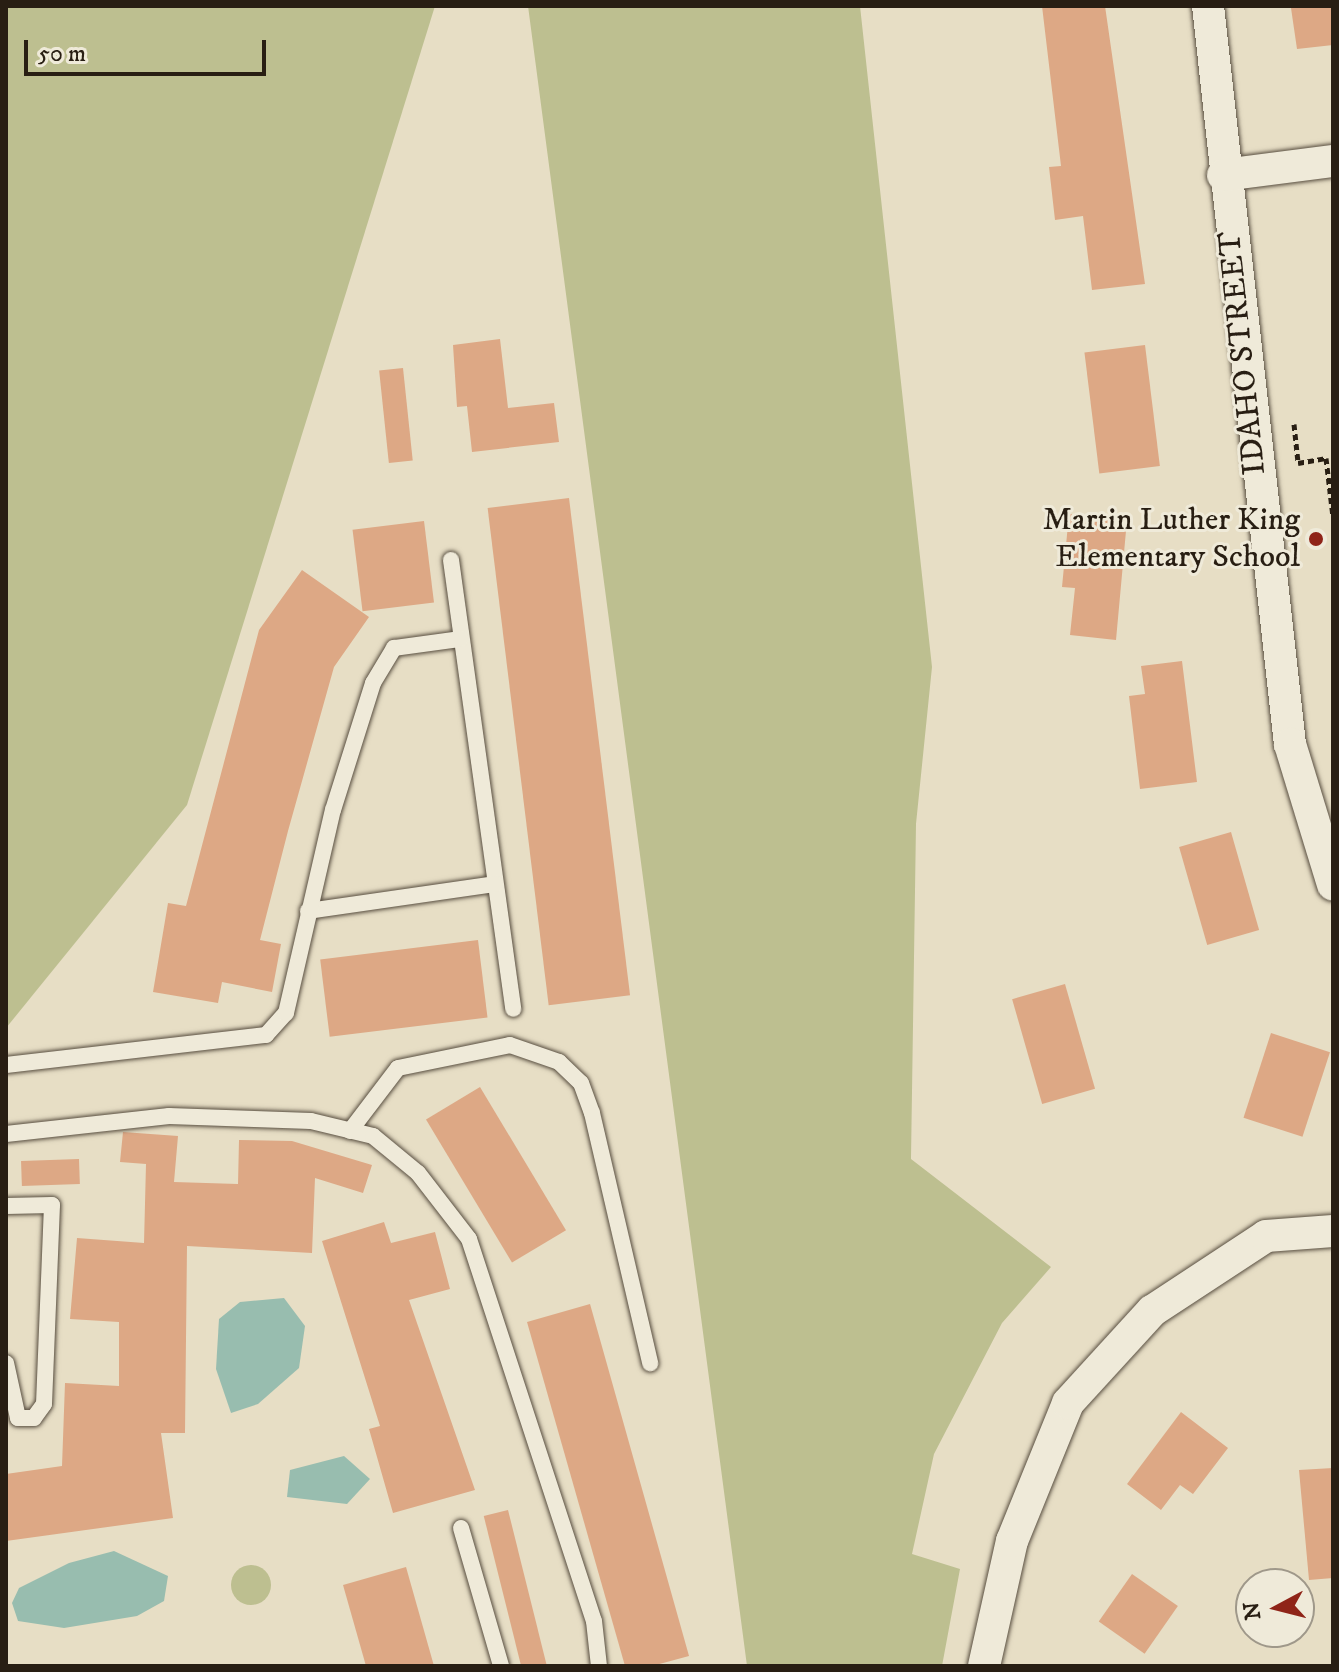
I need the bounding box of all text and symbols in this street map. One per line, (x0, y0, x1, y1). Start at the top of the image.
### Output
scale bar (28, 24, 270, 74)
text: 50 m (38, 39, 86, 69)
street label: IDAHO STREET (1211, 229, 1275, 477)
place label: Martin Luther King Elementary School (1043, 502, 1300, 577)
marker: Martin Luther King Elementary School (1307, 530, 1325, 548)
north arrow (1235, 1568, 1315, 1648)
text: N (1238, 1600, 1267, 1621)

